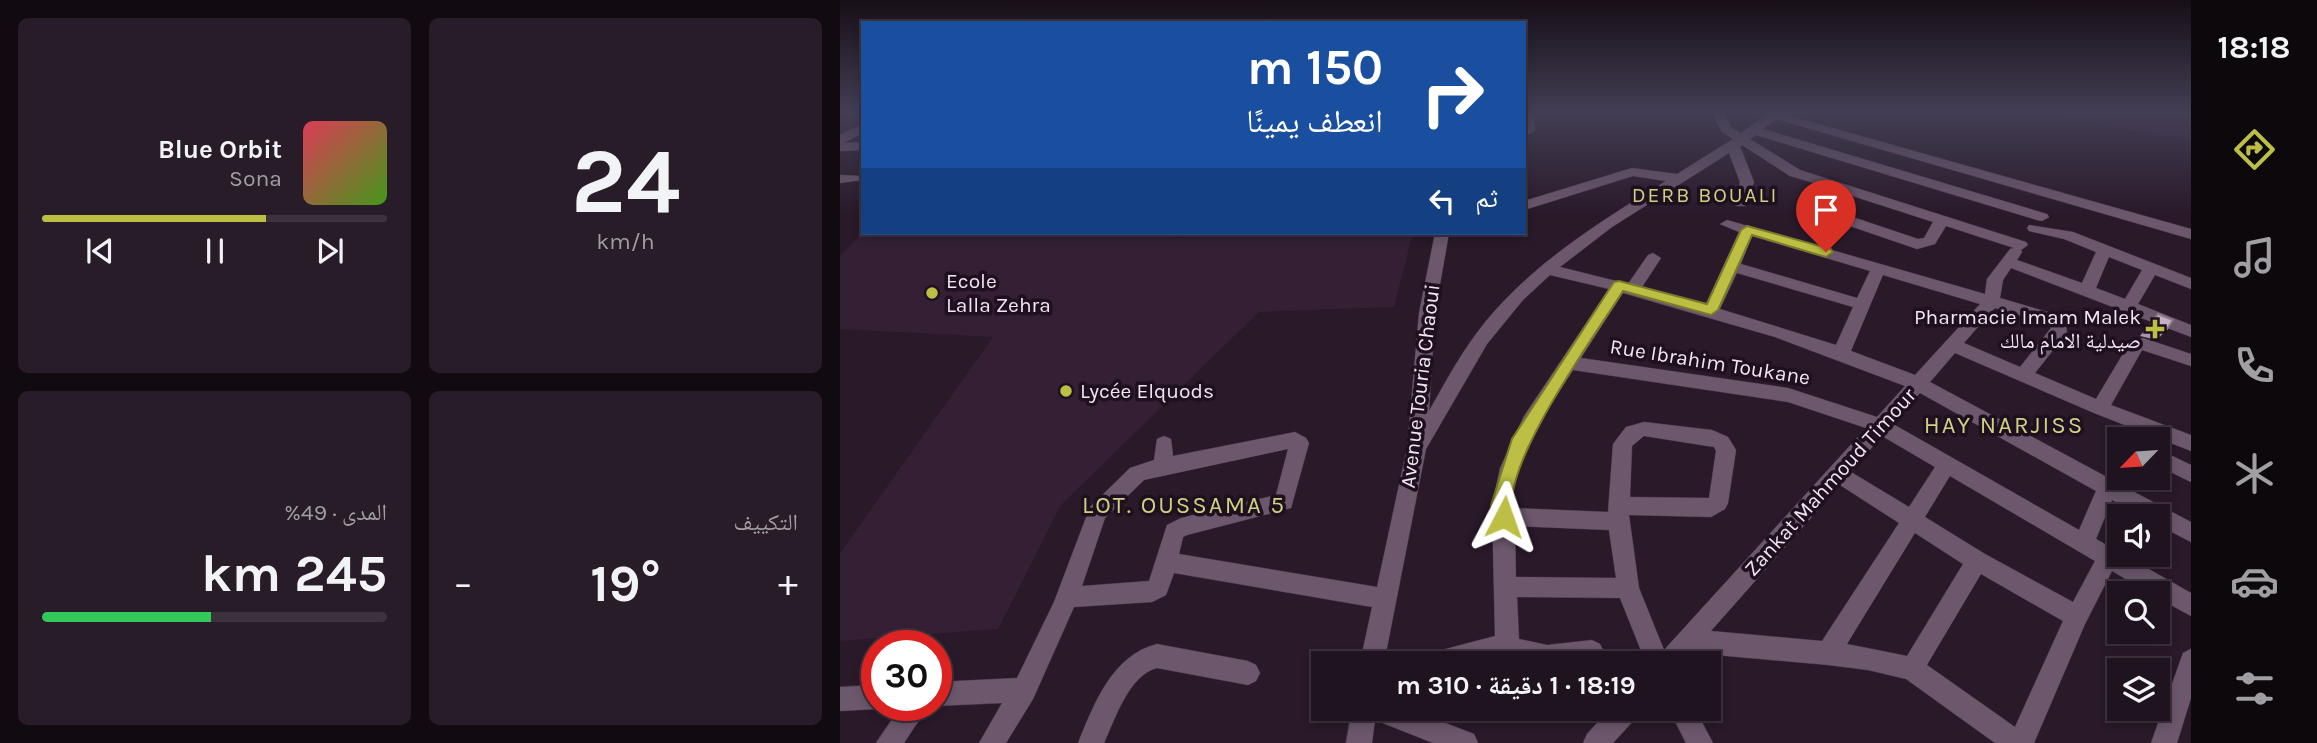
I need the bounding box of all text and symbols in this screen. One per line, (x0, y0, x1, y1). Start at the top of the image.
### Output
text: 18:18 (2218, 29, 2290, 66)
text: 150 m (1247, 39, 1383, 96)
icon: right (1407, 49, 1498, 140)
text: انعطف يمينًا (1246, 103, 1383, 140)
icon: directions (2230, 125, 2279, 174)
text: 24 (571, 129, 680, 235)
text: Blue Orbit (158, 134, 282, 165)
text: Sona (229, 165, 282, 192)
pin (1796, 180, 1856, 252)
icon: left (1423, 182, 1461, 220)
text: ثم (1475, 183, 1498, 214)
district label: DERB BOUALI (1632, 183, 1778, 207)
icon: arrive (1807, 191, 1845, 229)
text: km/h (596, 228, 655, 255)
icon: previous (81, 232, 119, 270)
icon: pause (196, 232, 234, 270)
icon: next (311, 232, 349, 270)
icon: music (2230, 233, 2279, 282)
place label: Ecole Lalla Zehra (946, 269, 1051, 317)
street label: Avenue Touria Chaoui (1396, 283, 1444, 489)
marker: Ecole Lalla Zehra (924, 285, 940, 301)
place label: Pharmacie Imam Malek صيدلية الامام مالك (1914, 305, 2141, 355)
marker: Pharmacie Imam Malek صيدلية الامام مالك (2147, 321, 2163, 337)
street label: Rue Ibrahim Toukane (1608, 334, 1812, 390)
icon: phone (2230, 341, 2279, 390)
place label: Lycée Elquods (1080, 379, 1214, 403)
marker: Lycée Elquods (1058, 383, 1074, 399)
street label: Zankat Mahmoud Timour (1739, 383, 1921, 581)
district label: HAY NARJISS (1924, 411, 2084, 439)
north arrow (2107, 427, 2170, 490)
map controls (2107, 427, 2170, 721)
icon: climate (2230, 449, 2279, 498)
position arrow (1467, 480, 1541, 554)
district label: LOT. OUSSAMA 5 (1082, 491, 1286, 519)
text: المدى · 49% (284, 499, 387, 526)
button: sound (2107, 504, 2170, 567)
text: التكييف (733, 509, 798, 536)
text: 245 km (201, 543, 387, 604)
text: 19° (590, 553, 661, 614)
icon: car (2230, 557, 2279, 606)
text: − (453, 561, 473, 606)
text: + (778, 561, 798, 606)
button: search (2107, 581, 2170, 644)
speed limit sign: 30 (861, 630, 952, 721)
button: layers (2107, 658, 2170, 721)
icon: filters (2230, 664, 2279, 713)
text: 18:19 · 1 دقيقة · 310 m (1396, 670, 1636, 701)

